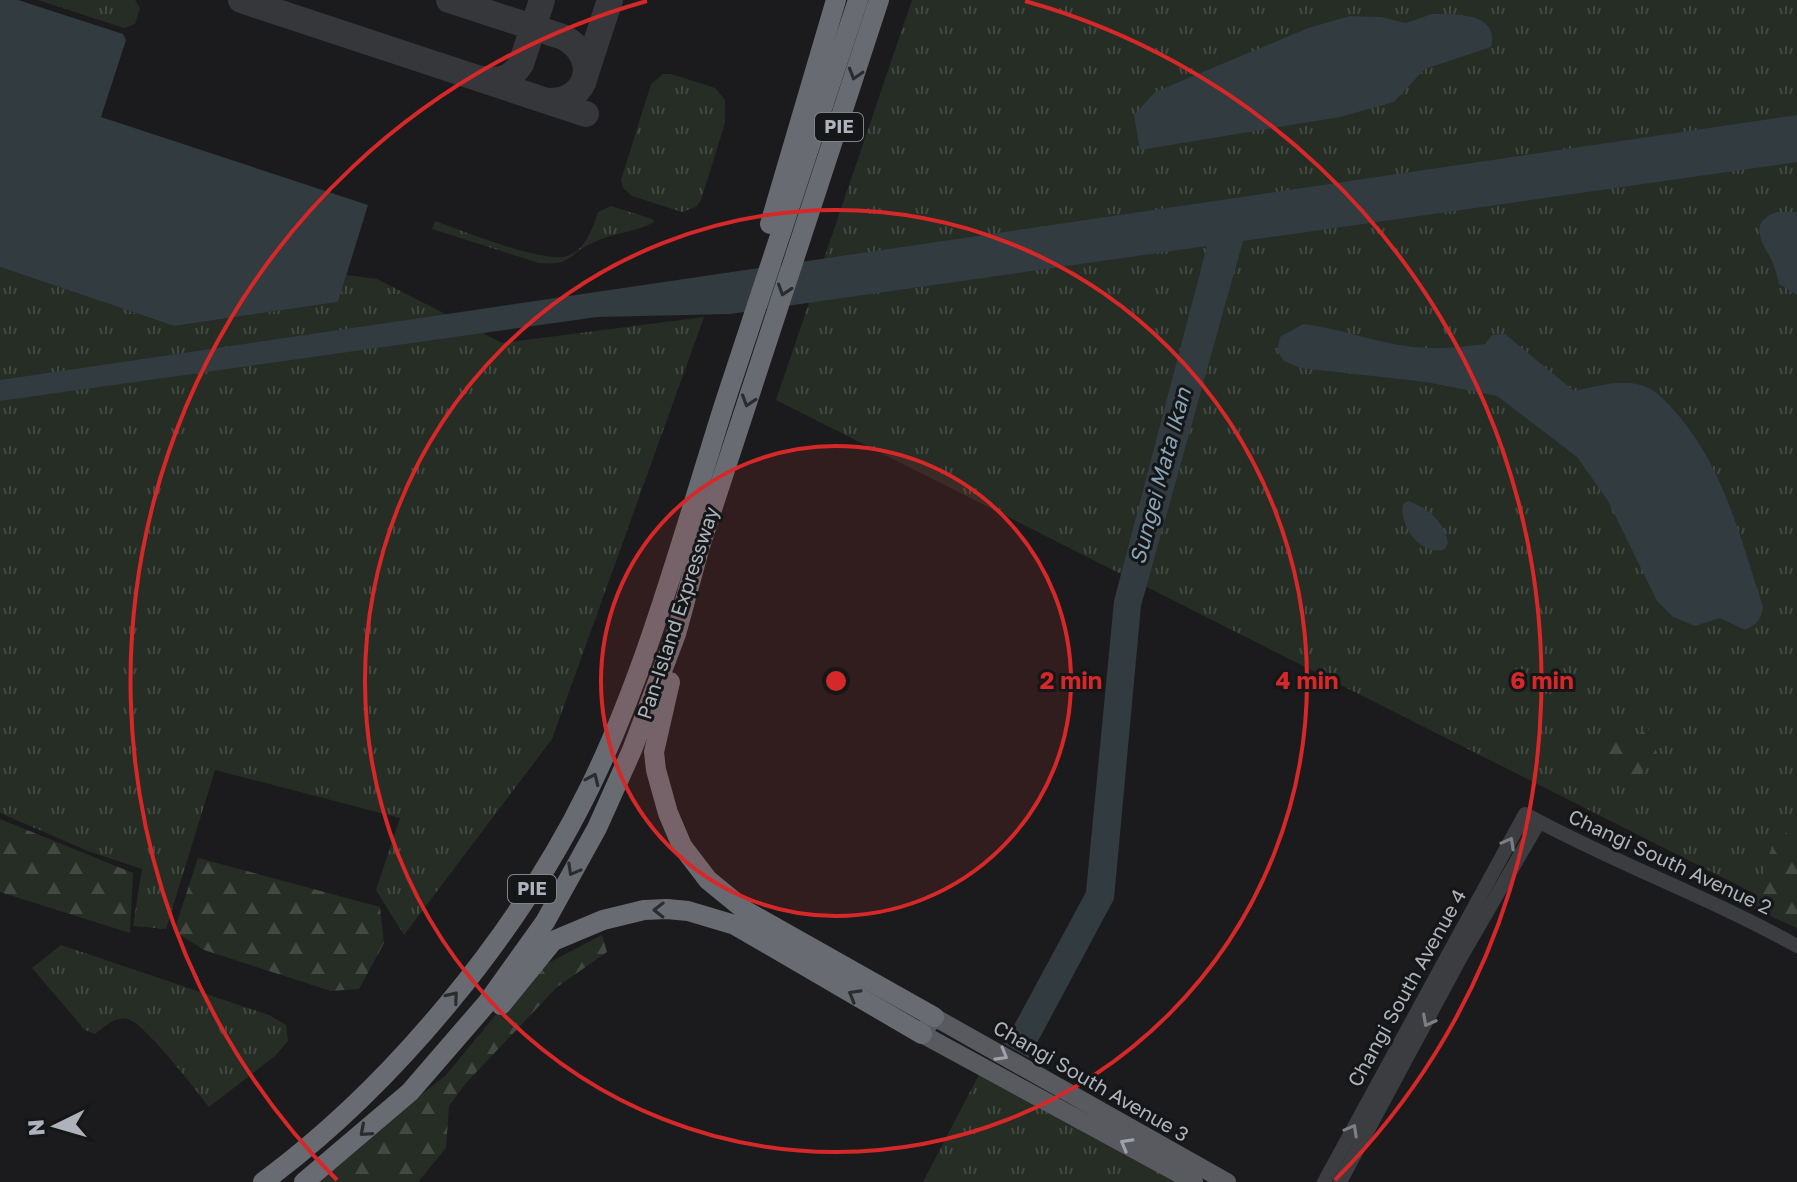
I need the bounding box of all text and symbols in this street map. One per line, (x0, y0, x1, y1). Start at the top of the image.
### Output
one-way arrow (849, 67, 865, 81)
road number: PIE (815, 113, 863, 141)
one-way arrow (777, 283, 793, 297)
water label: Sungei Mata Ikan (1123, 383, 1196, 567)
one-way arrow (741, 394, 757, 407)
street label: Pan-Island Expressway (631, 503, 723, 722)
text: 2 min (1040, 665, 1102, 694)
text: 4 min (1275, 665, 1339, 694)
text: 6 min (1510, 665, 1574, 694)
centre of rings (822, 667, 850, 695)
one-way arrow (584, 773, 600, 787)
street label: Changi South Avenue 2 (1565, 803, 1776, 919)
one-way arrow (1500, 836, 1515, 851)
one-way arrow (568, 862, 583, 877)
road number: PIE (508, 875, 556, 903)
street label: Changi South Avenue 4 (1342, 885, 1470, 1090)
one-way arrow (652, 901, 665, 919)
one-way arrow (848, 989, 863, 1005)
one-way arrow (443, 992, 458, 1006)
one-way arrow (1422, 1013, 1437, 1027)
street label: Changi South Avenue 3 (990, 1014, 1193, 1146)
one-way arrow (993, 1045, 1007, 1061)
north arrow (16, 1086, 96, 1166)
text: N (21, 1118, 50, 1137)
one-way arrow (360, 1121, 375, 1135)
one-way arrow (1343, 1124, 1358, 1138)
one-way arrow (1120, 1139, 1134, 1154)

